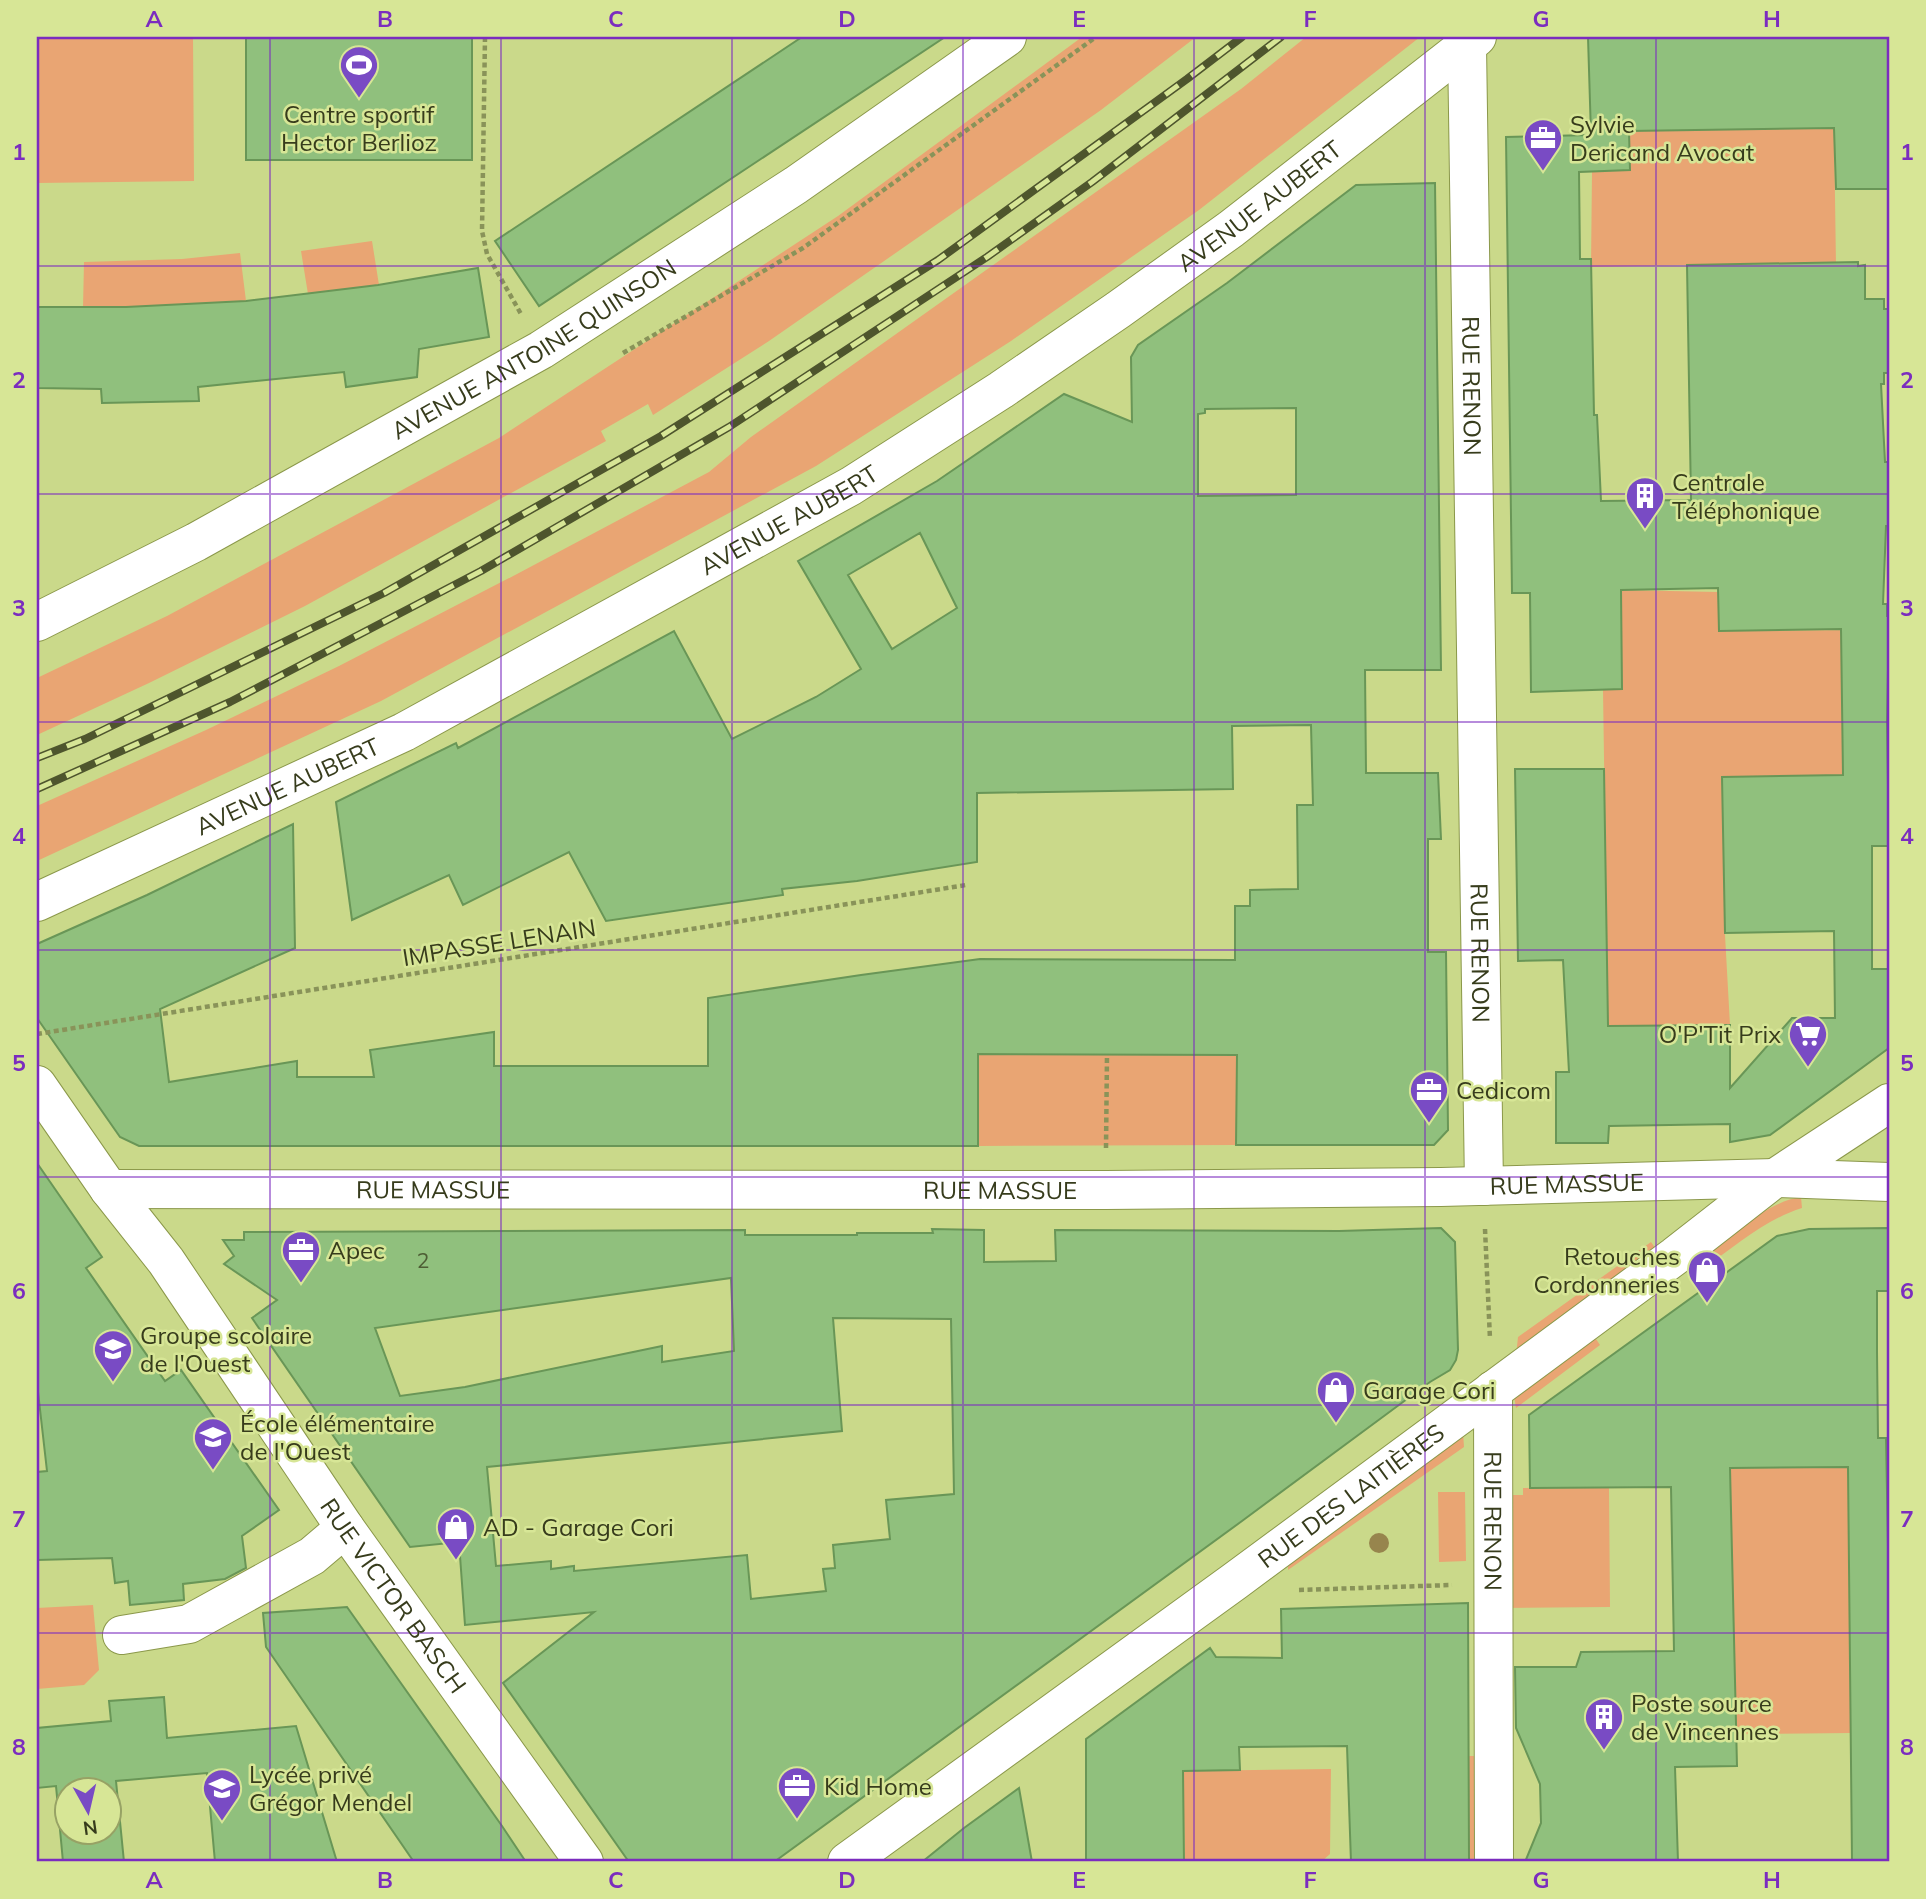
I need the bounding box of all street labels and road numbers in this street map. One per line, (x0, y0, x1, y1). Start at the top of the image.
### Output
street label: AVENUE AUBERT (1171, 133, 1348, 278)
street label: AVENUE ANTOINE QUINSON (386, 252, 681, 445)
street label: RUE RENON (1456, 316, 1488, 456)
street label: AVENUE AUBERT (695, 457, 884, 581)
street label: AVENUE AUBERT (191, 730, 385, 841)
street label: RUE RENON (1464, 883, 1497, 1023)
street label: IMPASSE LENAIN (400, 912, 598, 972)
street label: RUE MASSUE (1489, 1167, 1644, 1201)
street label: RUE MASSUE (356, 1174, 510, 1204)
street label: RUE MASSUE (923, 1175, 1077, 1205)
street label: RUE DES LAITIÈRES (1252, 1417, 1450, 1574)
street label: RUE RENON (1478, 1451, 1508, 1591)
street label: RUE VICTOR BASCH (314, 1492, 473, 1699)

